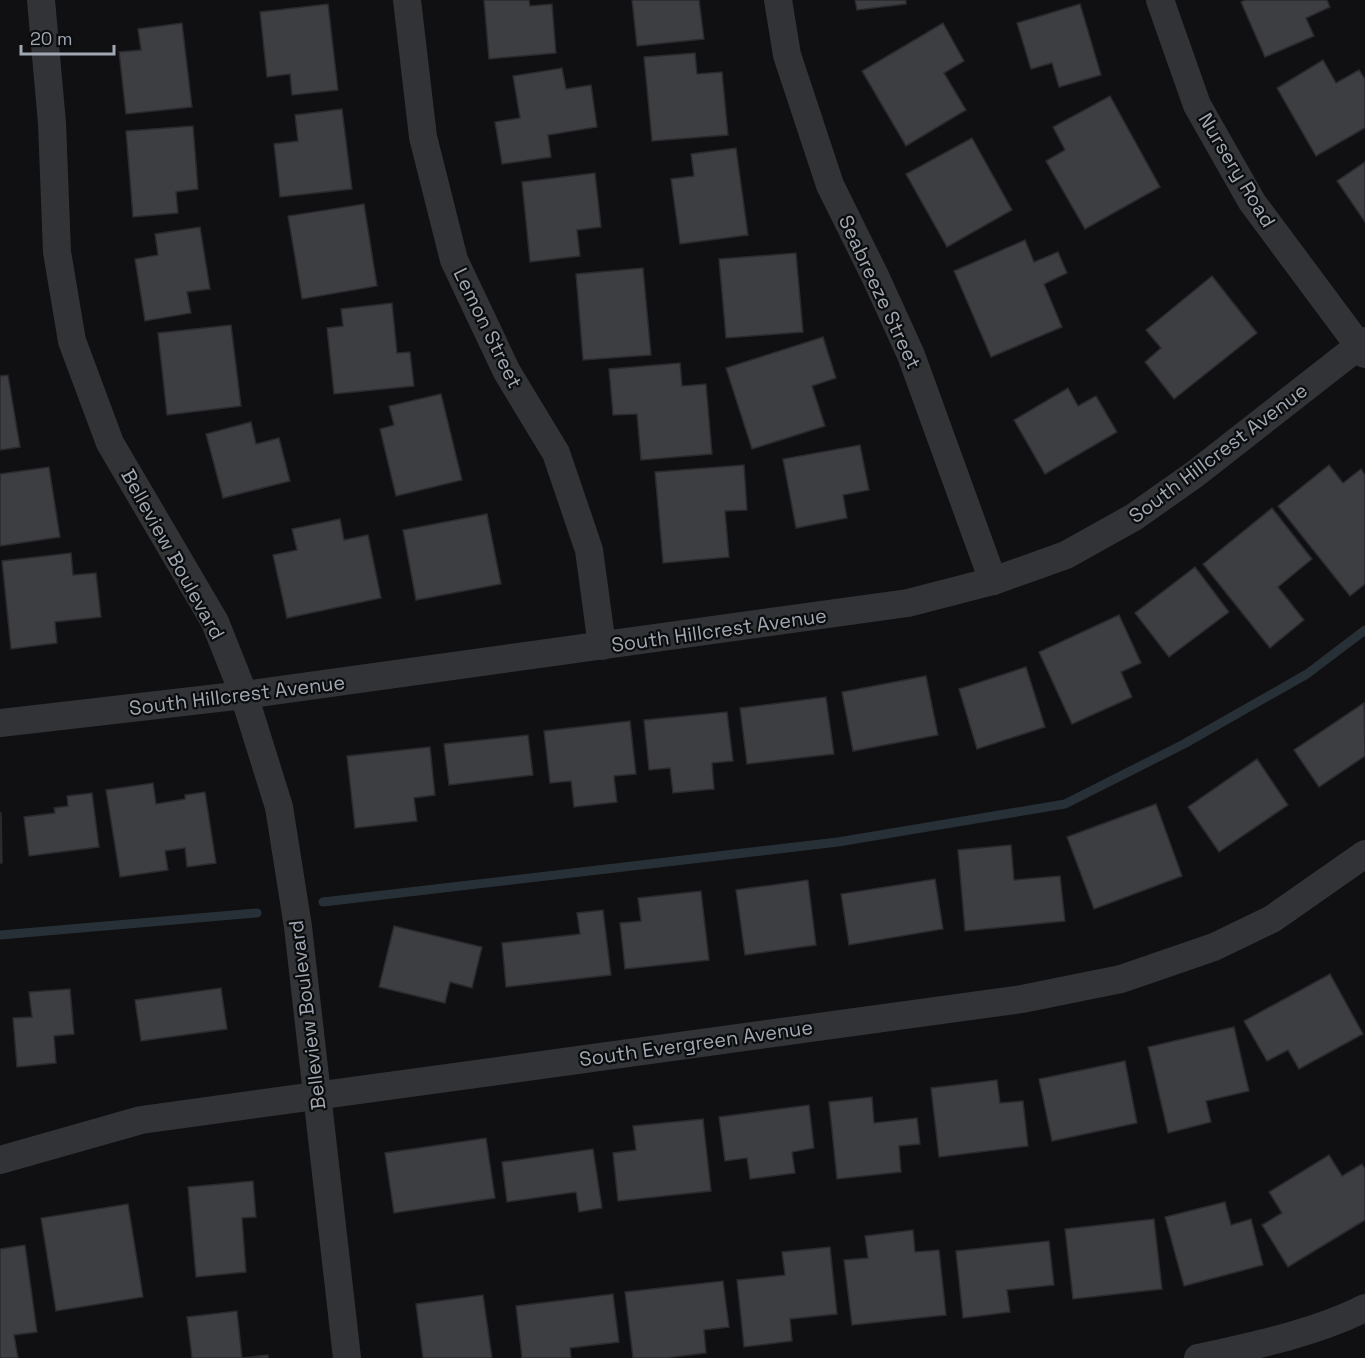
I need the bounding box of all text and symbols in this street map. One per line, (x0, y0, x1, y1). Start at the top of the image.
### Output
scale bar (21, 18, 114, 56)
text: 20 m (30, 27, 73, 50)
street label: Nursery Road (1193, 108, 1281, 232)
street label: Seabreeze Street (833, 211, 927, 373)
street label: Lemon Street (448, 264, 528, 392)
street label: South Hillcrest Avenue (1123, 377, 1313, 529)
street label: Belleview Boulevard (115, 464, 231, 644)
street label: South Hillcrest Avenue (610, 602, 828, 658)
street label: South Hillcrest Avenue (128, 669, 346, 721)
street label: Belleview Boulevard (282, 919, 332, 1111)
street label: South Evergreen Avenue (578, 1014, 814, 1072)

